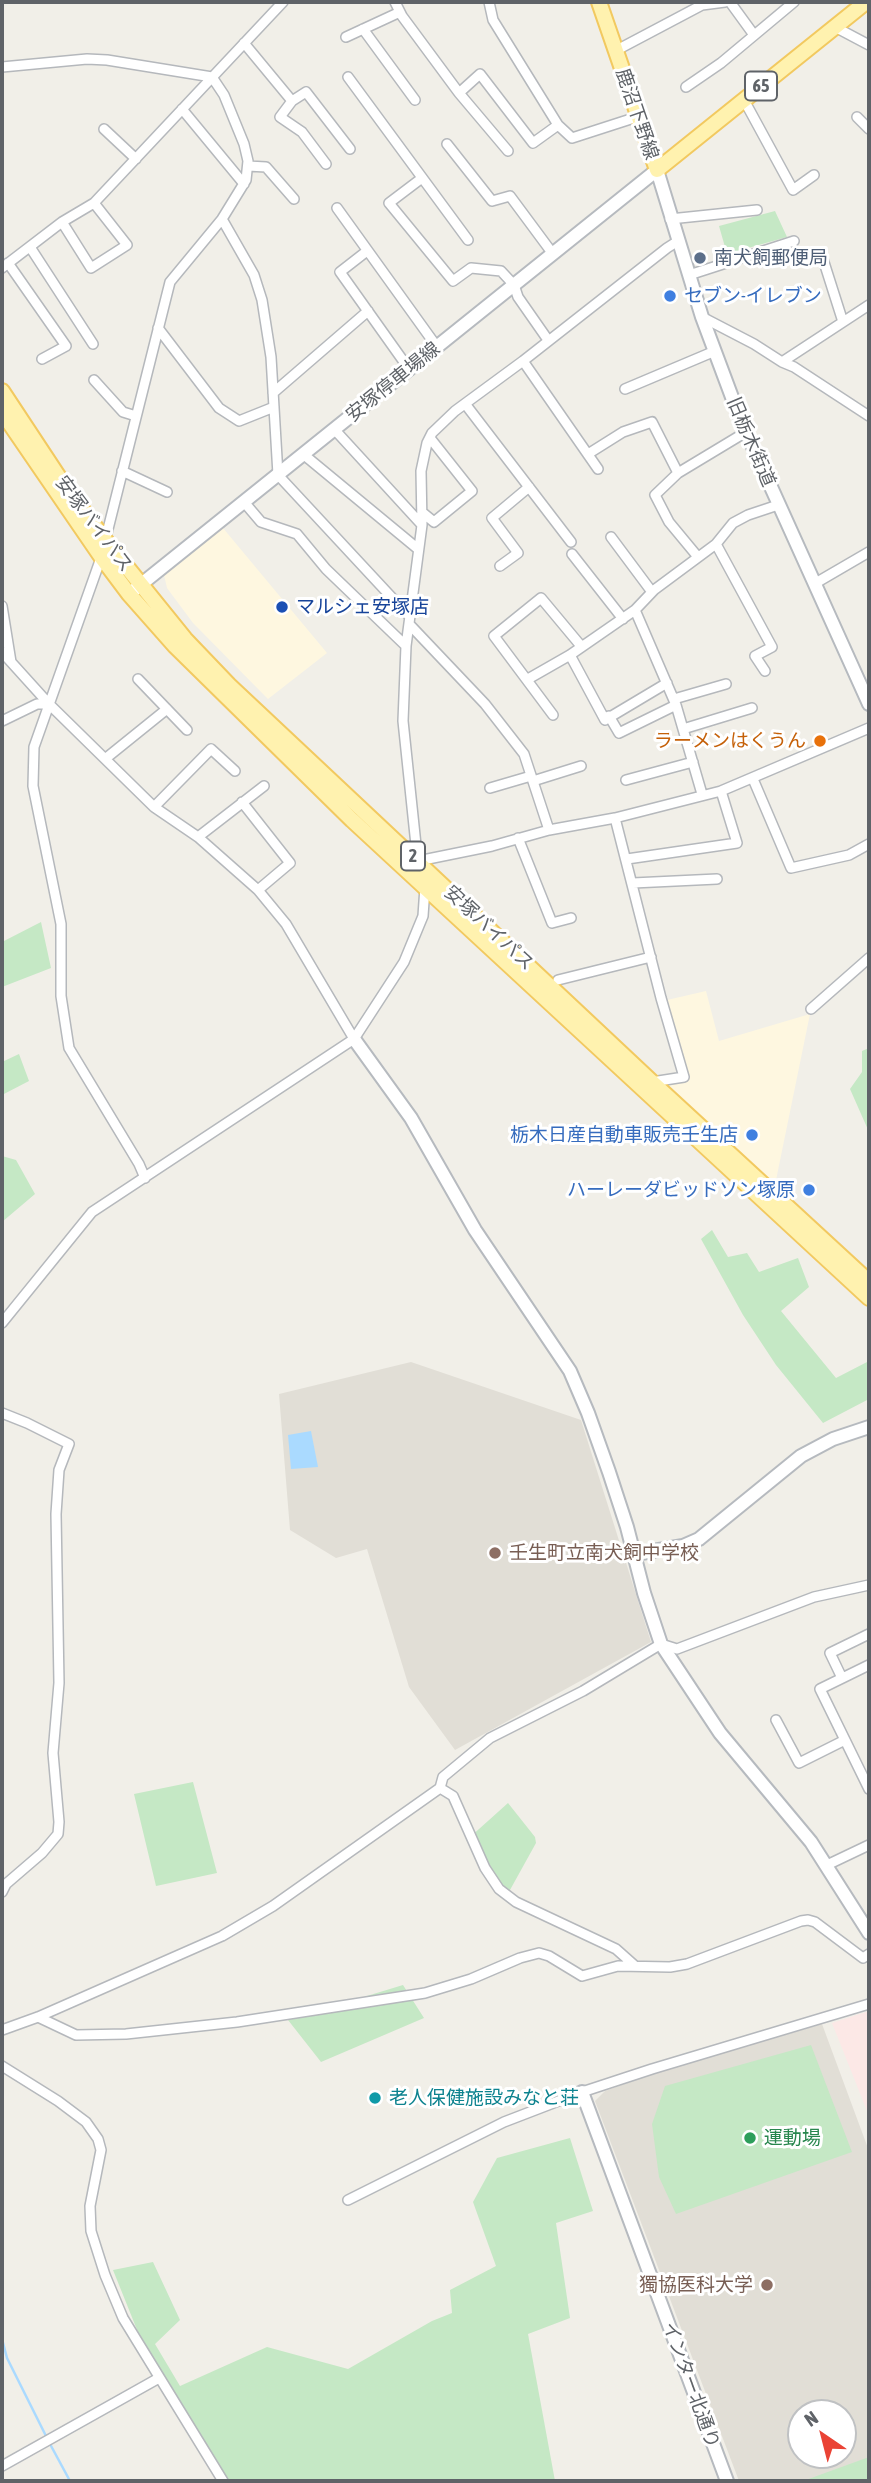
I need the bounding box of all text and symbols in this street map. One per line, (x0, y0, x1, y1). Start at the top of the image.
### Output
street label: 鹿沼下野線 (611, 65, 663, 163)
road number: 65 (745, 72, 777, 100)
place label: 南犬飼郵便局 (714, 247, 828, 269)
marker: 南犬飼郵便局 (692, 250, 708, 266)
place label: セブン-イレブン (684, 285, 822, 307)
marker: セブン-イレブン (662, 288, 678, 304)
street label: 安塚停車場線 (342, 337, 444, 427)
street label: 旧栃木街道 (722, 394, 780, 490)
street label: 安塚バイパス (51, 472, 137, 576)
place label: マルシェ安塚店 (296, 596, 429, 618)
marker: マルシェ安塚店 (274, 599, 290, 615)
place label: ラーメンはくうん (654, 730, 806, 752)
marker: ラーメンはくうん (812, 733, 828, 749)
road number: 2 (401, 842, 425, 870)
street label: 安塚バイパス (440, 881, 538, 975)
place label: 栃木日産自動車販売壬生店 (510, 1124, 738, 1146)
marker: 栃木日産自動車販売壬生店 (744, 1127, 760, 1143)
place label: ハーレーダビッドソン塚原 (567, 1179, 795, 1201)
marker: ハーレーダビッドソン塚原 (801, 1182, 817, 1198)
place label: 壬生町立南犬飼中学校 (509, 1542, 699, 1564)
marker: 壬生町立南犬飼中学校 (487, 1545, 503, 1561)
place label: 老人保健施設みなと荘 (389, 2087, 579, 2109)
marker: 老人保健施設みなと荘 (367, 2090, 383, 2106)
place label: 運動場 (764, 2127, 821, 2149)
marker: 運動場 (742, 2130, 758, 2146)
place label: 獨協医科大学 (639, 2274, 753, 2296)
marker: 獨協医科大学 (759, 2277, 775, 2293)
street label: インター北通り (658, 2319, 724, 2451)
north arrow (787, 2399, 857, 2469)
text: N (800, 2406, 822, 2431)

